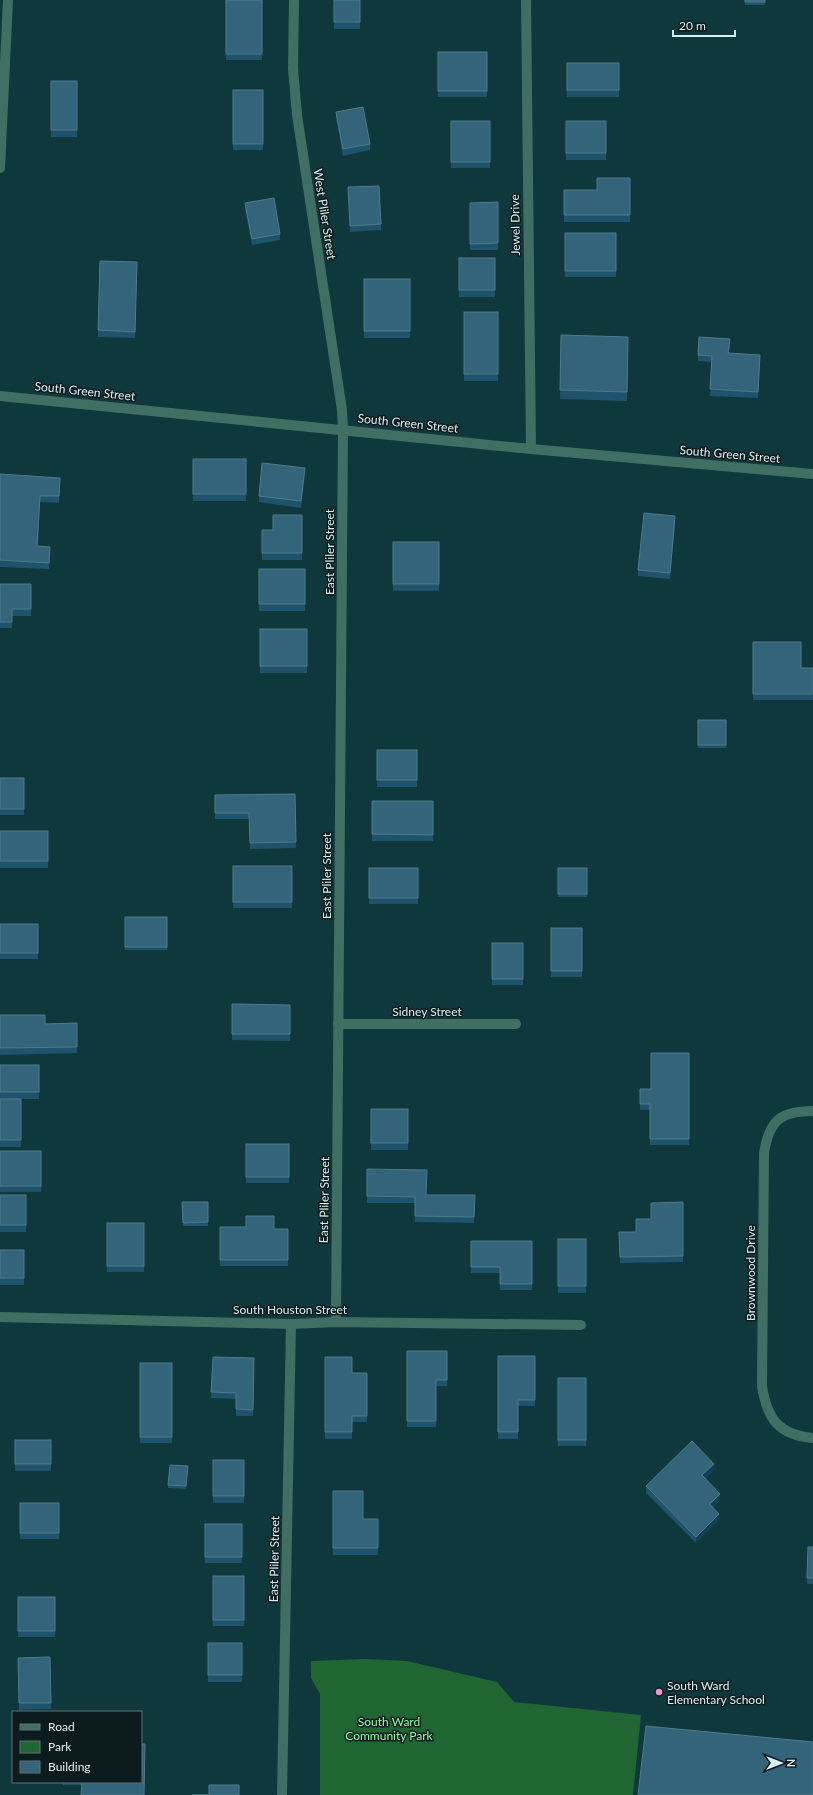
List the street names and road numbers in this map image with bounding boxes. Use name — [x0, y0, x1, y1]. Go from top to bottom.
street label: West Pliler Street — [310, 168, 340, 261]
street label: Jewel Drive — [507, 194, 523, 256]
street label: South Green Street — [34, 378, 137, 404]
street label: South Green Street — [357, 410, 460, 436]
street label: South Green Street — [679, 442, 782, 466]
street label: East Pliler Street — [322, 508, 337, 595]
street label: East Pliler Street — [319, 832, 334, 919]
street label: Sidney Street — [392, 1004, 462, 1019]
street label: East Pliler Street — [316, 1156, 332, 1243]
street label: Brownwood Drive — [743, 1225, 758, 1321]
street label: South Houston Street — [233, 1302, 348, 1317]
street label: East Pliler Street — [266, 1515, 282, 1602]

